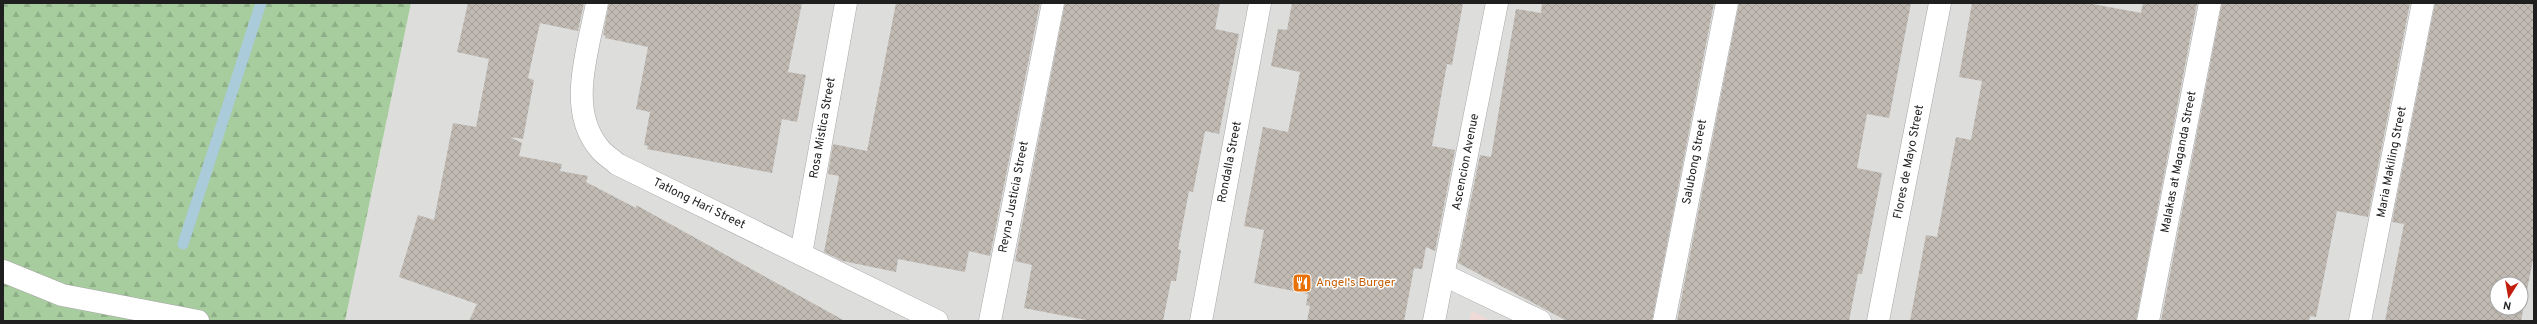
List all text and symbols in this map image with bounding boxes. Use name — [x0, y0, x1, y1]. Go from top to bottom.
street label: Rosa Mistica Street — [806, 76, 840, 180]
street label: Malakas at Maganda Street — [2157, 90, 2201, 234]
street label: Flores de Mayo Street — [1890, 103, 1928, 221]
street label: Maria Makiling Street — [2373, 105, 2411, 219]
street label: Ascencion Avenue — [1449, 112, 1483, 212]
street label: Salubong Street — [1679, 118, 1711, 206]
street label: Rondalla Street — [1214, 120, 1246, 204]
street label: Reyna Justicia Street — [995, 140, 1033, 254]
street label: Tatlong Hari Street — [650, 175, 748, 233]
restaurant icon: Angel's Burger — [1291, 272, 1313, 294]
place label: Angel's Burger — [1316, 275, 1396, 291]
north arrow — [2489, 276, 2529, 316]
text: N — [2502, 297, 2512, 312]

